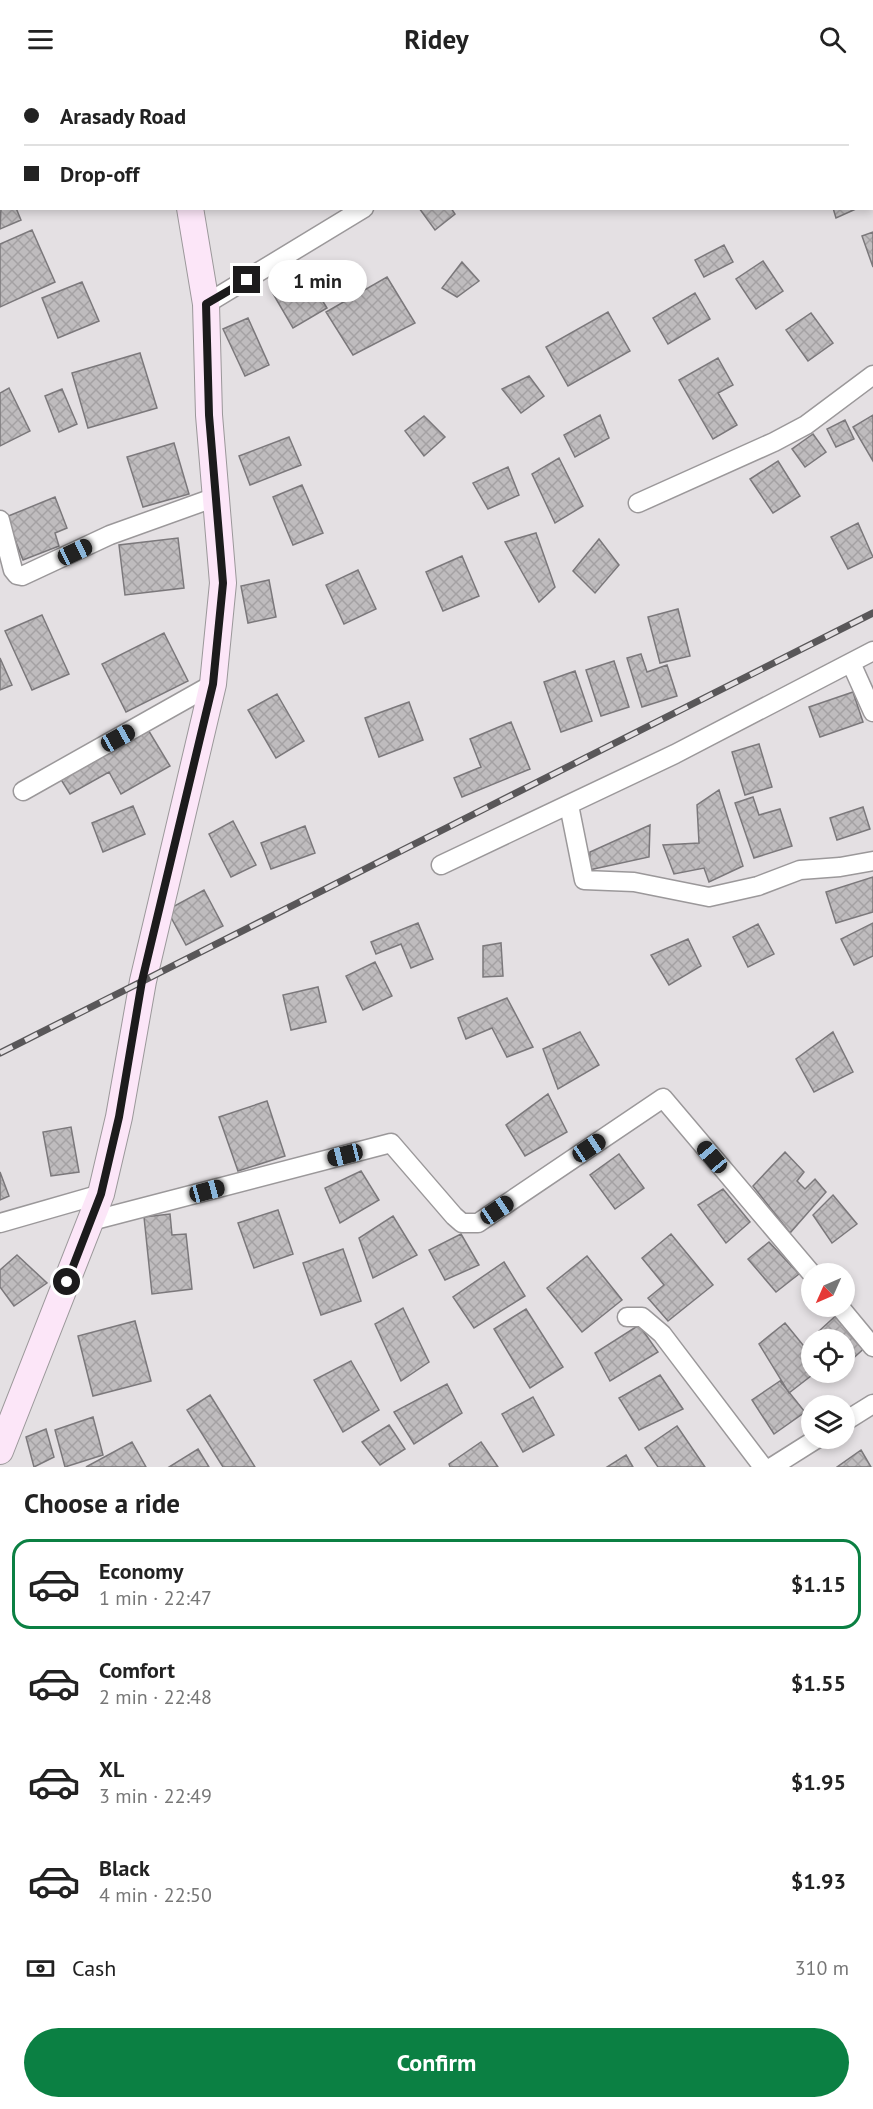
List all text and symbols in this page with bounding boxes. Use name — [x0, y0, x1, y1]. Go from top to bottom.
text: Ridey — [404, 22, 469, 56]
icon: menu — [24, 23, 57, 56]
icon: search — [816, 23, 849, 56]
text: Arasady Road — [60, 102, 186, 130]
text: Drop-off — [60, 160, 139, 188]
callout: 1 min — [268, 259, 367, 301]
route end — [233, 266, 260, 293]
text: 1 min — [293, 268, 342, 294]
car — [55, 536, 95, 568]
car — [98, 721, 138, 755]
car — [569, 1130, 609, 1166]
car — [694, 1137, 730, 1177]
car — [325, 1142, 365, 1168]
car — [187, 1178, 227, 1204]
car — [477, 1192, 517, 1228]
north arrow — [801, 1263, 855, 1317]
map controls — [801, 1263, 855, 1449]
route start — [53, 1268, 80, 1295]
button: locate — [801, 1329, 855, 1383]
button: layers — [801, 1395, 855, 1449]
text: Choose a ride — [24, 1486, 180, 1520]
icon: car — [27, 1557, 81, 1611]
text: Economy — [99, 1557, 183, 1585]
text: $1.15 — [791, 1570, 846, 1598]
text: 1 min · 22:47 — [99, 1585, 212, 1611]
icon: car — [27, 1656, 81, 1710]
text: Comfort — [99, 1656, 175, 1684]
text: $1.55 — [791, 1669, 846, 1697]
text: 2 min · 22:48 — [99, 1684, 212, 1710]
icon: car — [27, 1755, 81, 1809]
text: XL — [99, 1755, 124, 1783]
text: $1.95 — [791, 1768, 846, 1796]
text: 3 min · 22:49 — [99, 1783, 212, 1809]
icon: car — [27, 1854, 81, 1908]
text: Black — [99, 1854, 150, 1882]
text: $1.93 — [791, 1867, 846, 1895]
text: 4 min · 22:50 — [99, 1882, 212, 1908]
icon: cash — [24, 1952, 57, 1985]
text: Cash — [72, 1954, 116, 1982]
text: 310 m — [795, 1955, 849, 1981]
button: Confirm — [24, 2028, 849, 2097]

